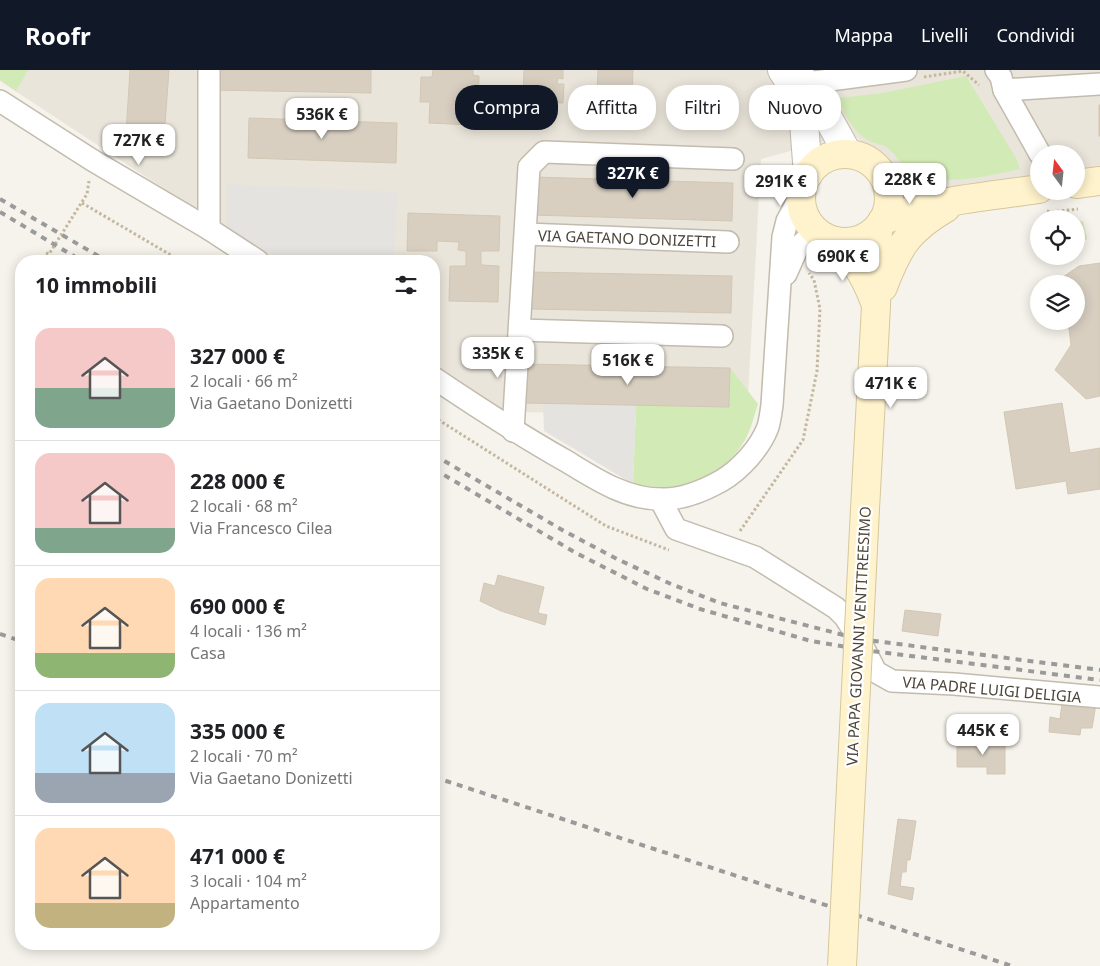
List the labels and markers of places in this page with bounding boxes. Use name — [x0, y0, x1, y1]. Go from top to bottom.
pin: 536K € — [281, 98, 363, 140]
pin: 727K € — [98, 124, 180, 166]
pin: 327K € — [592, 156, 674, 199]
pin: 228K € — [869, 162, 951, 205]
pin: 291K € — [740, 164, 822, 207]
pin: 690K € — [802, 240, 884, 282]
pin: 335K € — [457, 336, 539, 379]
pin: 516K € — [587, 344, 669, 386]
pin: 471K € — [850, 366, 932, 409]
pin: 445K € — [942, 714, 1024, 756]

